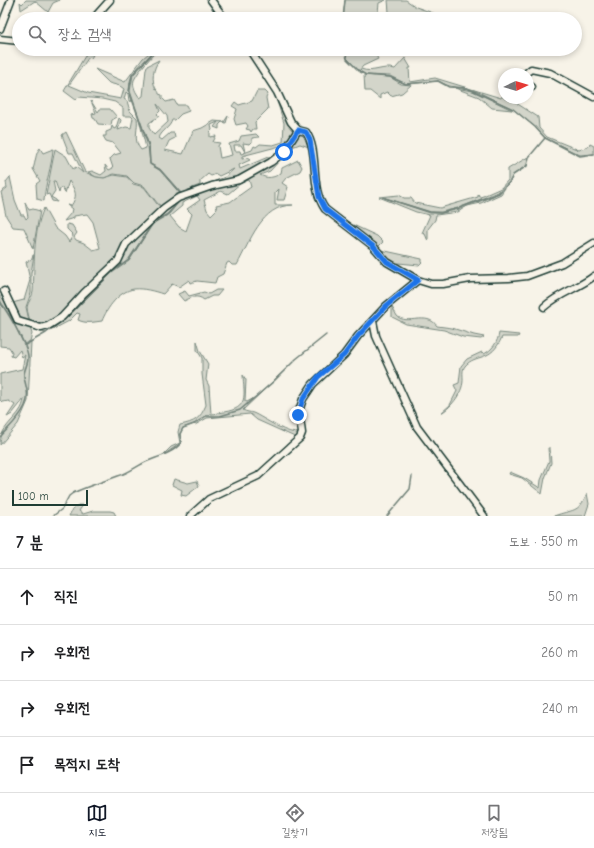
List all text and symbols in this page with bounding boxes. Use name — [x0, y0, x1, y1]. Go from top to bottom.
search box — [12, 12, 582, 56]
icon: search — [26, 23, 48, 45]
text: 장소 검색 — [58, 25, 111, 43]
north arrow — [498, 68, 534, 104]
route start — [275, 143, 293, 161]
route end — [289, 406, 307, 424]
scale bar — [12, 488, 88, 507]
text: 100 m — [18, 490, 49, 503]
text: 7 분 — [16, 533, 43, 552]
text: 도보 · 550 m — [509, 534, 578, 549]
icon: ahead — [16, 586, 38, 608]
text: 직진 — [54, 587, 78, 605]
text: 50 m — [548, 589, 578, 604]
icon: right — [16, 642, 38, 664]
text: 우회전 — [54, 643, 90, 661]
text: 260 m — [541, 645, 578, 660]
icon: right — [16, 698, 38, 720]
text: 우회전 — [54, 699, 90, 717]
text: 240 m — [542, 701, 578, 716]
icon: arrive — [16, 754, 38, 776]
text: 목적지 도착 — [54, 755, 120, 773]
tab: 지도 — [86, 802, 108, 840]
tab: 길찾기 — [281, 802, 308, 840]
tab: 저장됨 — [481, 802, 508, 840]

